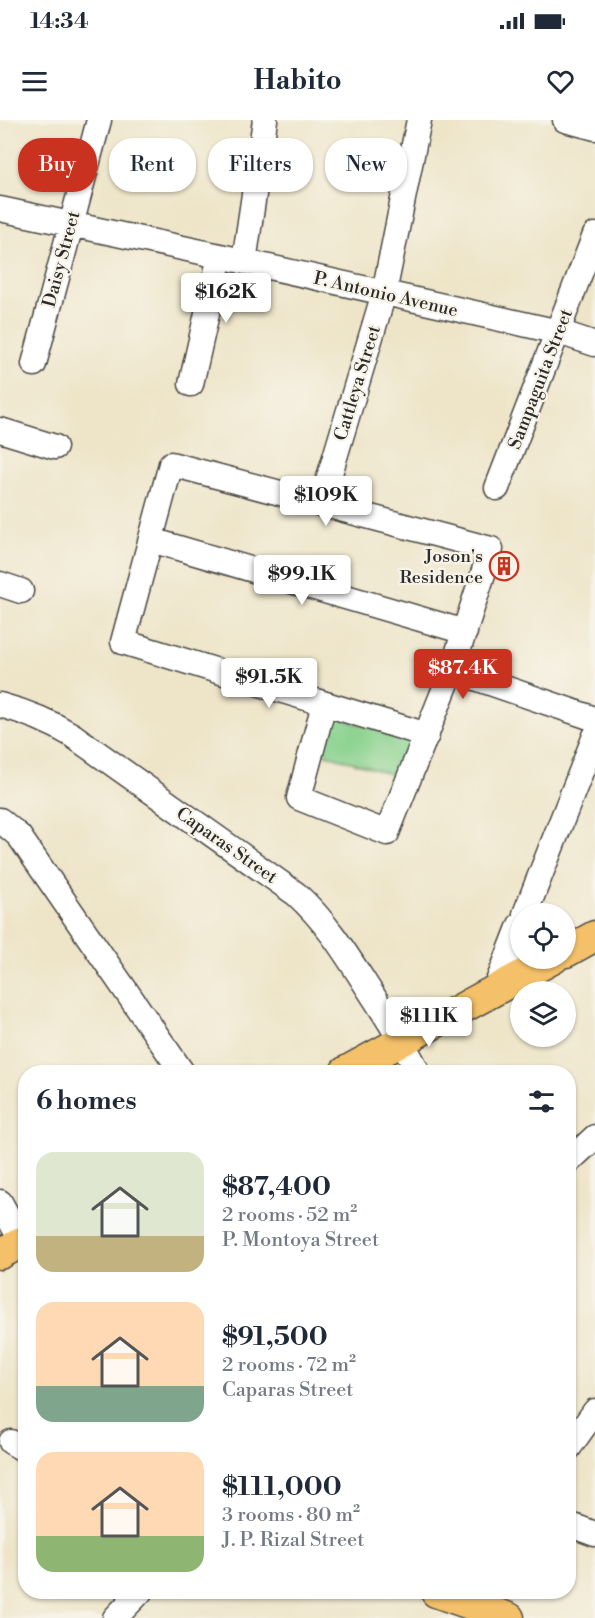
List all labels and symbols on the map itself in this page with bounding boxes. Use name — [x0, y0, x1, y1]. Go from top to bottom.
street label: Daisy Street — [38, 208, 86, 310]
street label: P. Antonio Avenue — [311, 267, 460, 322]
pin: $162K — [184, 273, 268, 324]
street label: Sampaguita Street — [503, 305, 578, 453]
street label: Cattleya Street — [329, 322, 386, 443]
pin: $109K — [284, 476, 368, 527]
place label: Joson's Residence — [400, 545, 483, 589]
building icon: Joson's Residence — [488, 550, 520, 582]
pin: $99.1K — [253, 555, 351, 606]
pin: $87.4K — [414, 649, 512, 700]
pin: $91.5K — [220, 658, 318, 709]
street label: Caparas Street — [172, 802, 282, 889]
pin: $111K — [387, 997, 471, 1048]

